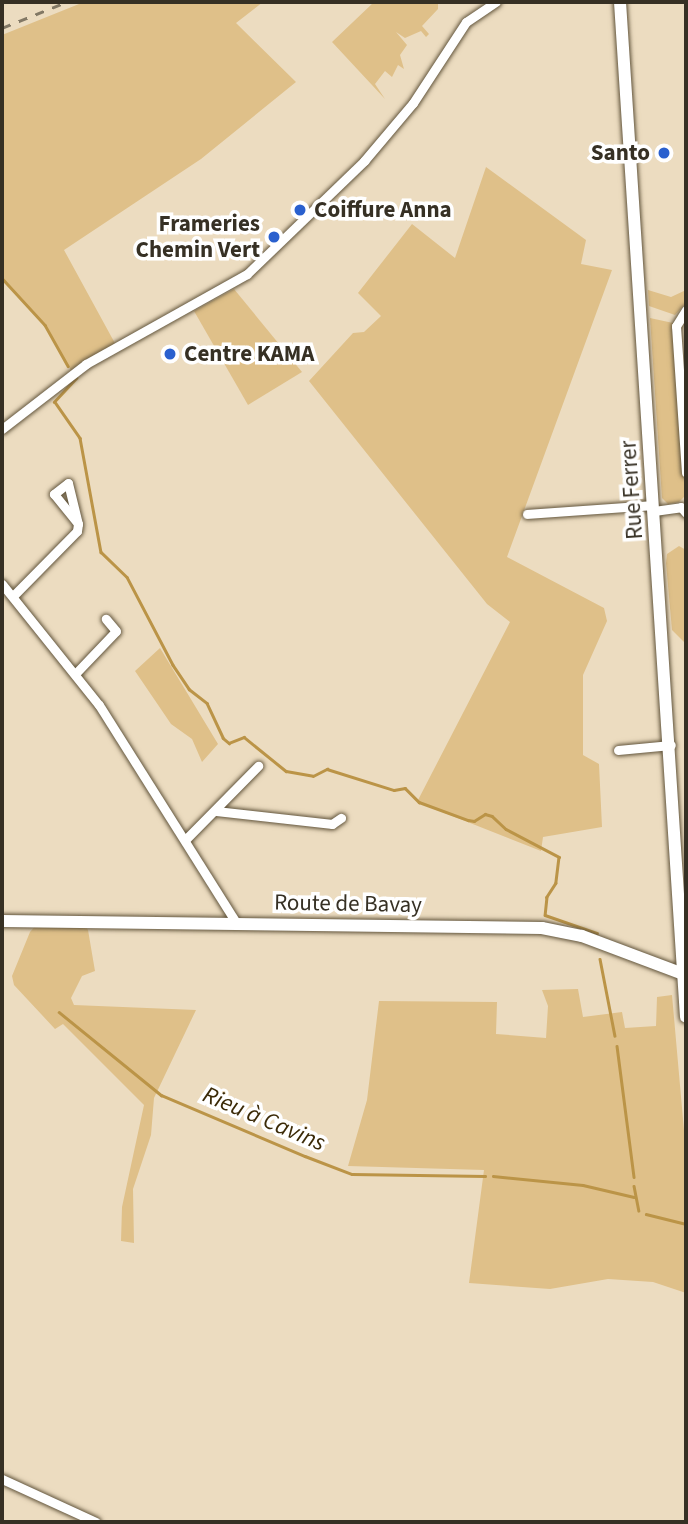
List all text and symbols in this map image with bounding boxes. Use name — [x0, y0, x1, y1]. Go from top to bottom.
place label: Santo — [591, 139, 650, 167]
marker: Santo — [656, 145, 672, 161]
place label: Coiffure Anna — [314, 196, 452, 224]
marker: Coiffure Anna — [292, 202, 308, 218]
place label: Frameries Chemin Vert — [136, 210, 260, 264]
marker: Frameries Chemin Vert — [266, 229, 282, 245]
place label: Centre KAMA — [184, 340, 314, 368]
marker: Centre KAMA — [162, 346, 178, 362]
street label: Rue Ferrer — [615, 440, 649, 540]
street label: Route de Bavay — [274, 889, 422, 919]
water label: Rieu à Cavins — [198, 1080, 330, 1158]

